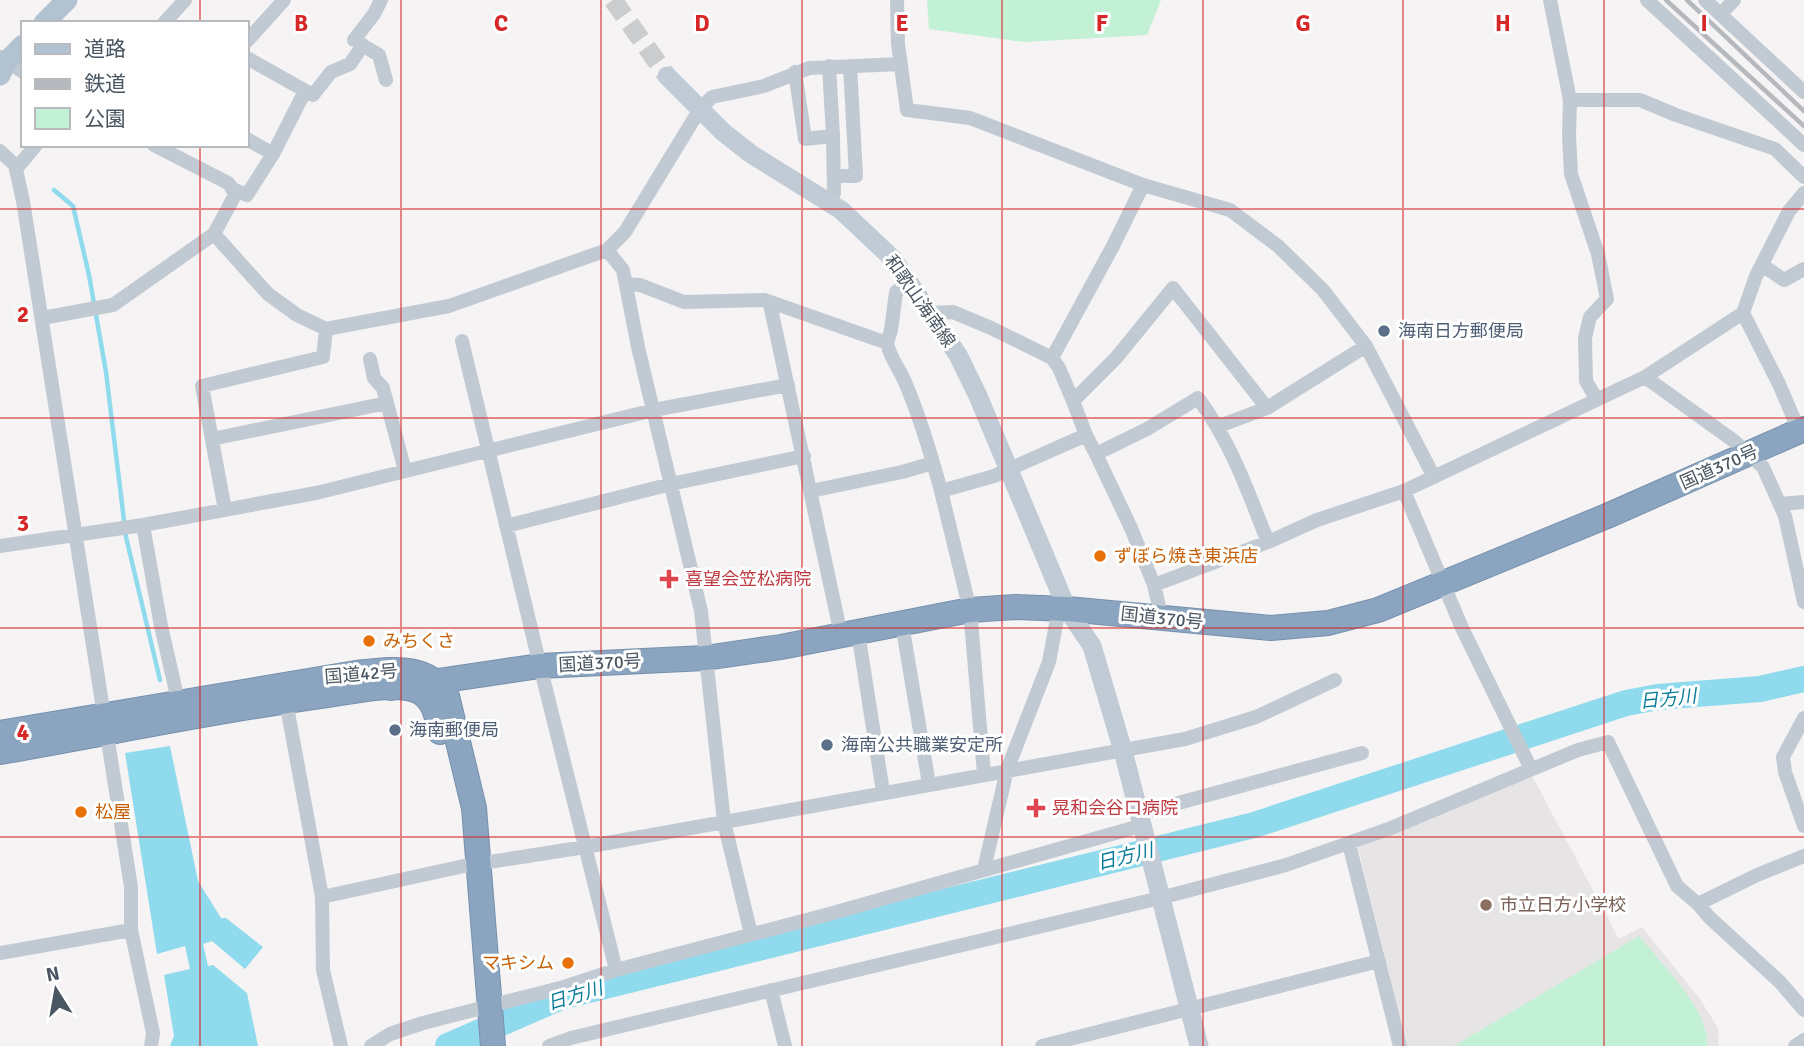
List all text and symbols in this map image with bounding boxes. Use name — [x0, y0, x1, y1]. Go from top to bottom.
text: B — [294, 9, 308, 38]
text: C — [494, 9, 508, 38]
text: D — [694, 9, 710, 38]
text: E — [895, 9, 909, 38]
text: F — [1096, 9, 1108, 38]
text: G — [1295, 9, 1311, 38]
text: H — [1495, 9, 1511, 38]
text: I — [1700, 9, 1708, 38]
legend — [21, 21, 248, 147]
text: 道路 — [84, 36, 126, 62]
text: 鉄道 — [84, 71, 126, 97]
text: 公園 — [84, 106, 126, 132]
street label: 和歌山海南線 — [880, 250, 960, 352]
text: 2 — [17, 300, 29, 329]
place label: 海南日方郵便局 — [1398, 320, 1524, 342]
marker: 海南日方郵便局 — [1376, 323, 1392, 339]
street label: 国道370号 — [1677, 440, 1761, 494]
text: 3 — [17, 509, 29, 538]
place label: ずぼら焼き東浜店 — [1114, 545, 1258, 567]
marker: ずぼら焼き東浜店 — [1092, 548, 1108, 564]
place label: 喜望会笠松病院 — [685, 568, 811, 590]
marker: 喜望会笠松病院 — [659, 569, 679, 589]
street label: 国道370号 — [1119, 603, 1205, 633]
place label: みちくさ — [383, 630, 455, 652]
marker: みちくさ — [361, 633, 377, 649]
street label: 国道370号 — [558, 650, 642, 676]
street label: 国道42号 — [323, 660, 399, 688]
water label: 日方川 — [1638, 684, 1700, 714]
text: 4 — [17, 718, 29, 747]
place label: 海南郵便局 — [409, 719, 499, 741]
marker: 海南郵便局 — [387, 722, 403, 738]
place label: 海南公共職業安定所 — [841, 734, 1003, 756]
marker: 海南公共職業安定所 — [819, 737, 835, 753]
place label: 晃和会谷口病院 — [1052, 797, 1178, 819]
marker: 晃和会谷口病院 — [1026, 798, 1046, 818]
place label: 松屋 — [95, 801, 131, 823]
marker: 松屋 — [73, 804, 89, 820]
water label: 日方川 — [1094, 838, 1157, 876]
place label: 市立日方小学校 — [1500, 894, 1626, 916]
marker: 市立日方小学校 — [1478, 897, 1494, 913]
place label: マキシム — [482, 952, 554, 974]
north arrow — [21, 955, 91, 1025]
marker: マキシム — [560, 955, 576, 971]
text: N — [44, 961, 62, 987]
water label: 日方川 — [544, 976, 608, 1016]

